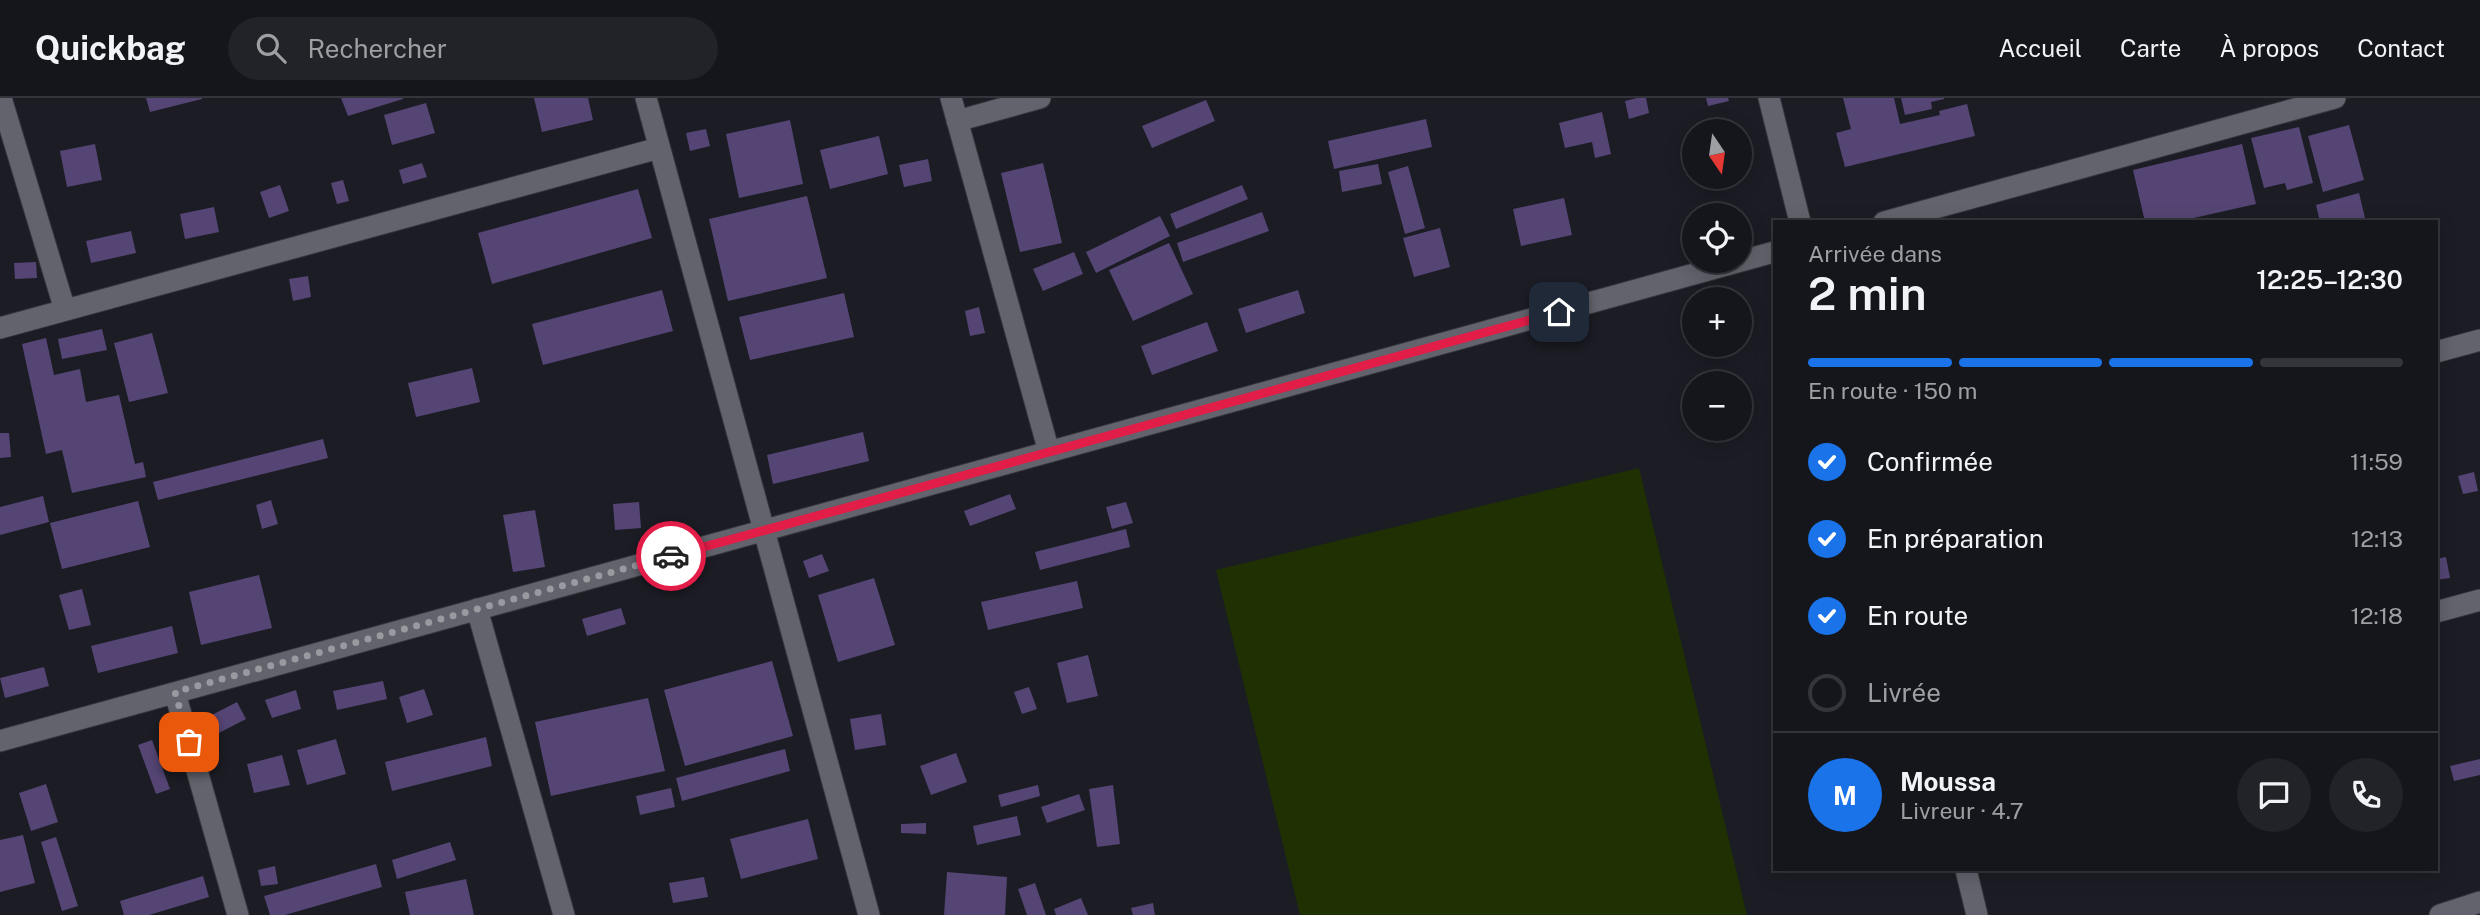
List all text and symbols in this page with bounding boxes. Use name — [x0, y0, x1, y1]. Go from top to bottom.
search box — [228, 17, 718, 80]
text: Quickbag — [35, 29, 186, 67]
icon: search — [252, 29, 290, 67]
text: Rechercher — [308, 33, 447, 64]
text: Accueil — [1999, 34, 2082, 62]
text: Carte — [2120, 34, 2181, 62]
text: À propos — [2219, 34, 2319, 62]
text: Contact — [2357, 34, 2445, 62]
north arrow — [1682, 119, 1752, 189]
map controls — [1682, 119, 1752, 441]
button: locate — [1682, 203, 1752, 273]
text: Arrivée dans — [1808, 240, 1942, 267]
text: 12:25–12:30 — [2256, 264, 2403, 295]
text: 2 min — [1808, 266, 1927, 320]
pin — [1529, 282, 1589, 342]
button: + — [1682, 287, 1752, 357]
icon: home — [1540, 293, 1578, 331]
button: − — [1682, 371, 1752, 441]
text: En route · 150 m — [1808, 377, 1977, 404]
icon: check — [1808, 443, 1846, 481]
text: Confirmée — [1867, 446, 1993, 477]
text: 11:59 — [2350, 448, 2403, 475]
icon: check — [1808, 520, 1846, 558]
courier — [636, 521, 706, 591]
text: En préparation — [1867, 523, 2044, 554]
text: 12:13 — [2351, 525, 2403, 552]
icon: car — [652, 537, 690, 575]
icon: check — [1808, 597, 1846, 635]
text: En route — [1867, 600, 1968, 631]
text: 12:18 — [2350, 602, 2403, 629]
text: Livrée — [1867, 677, 1941, 708]
pin — [159, 712, 219, 772]
icon: bag — [170, 723, 208, 761]
button: chat — [2237, 758, 2311, 832]
button: phone — [2329, 758, 2403, 832]
text: Moussa — [1900, 766, 1996, 797]
text: M — [1833, 780, 1857, 811]
text: Livreur · 4.7 — [1900, 797, 2023, 824]

